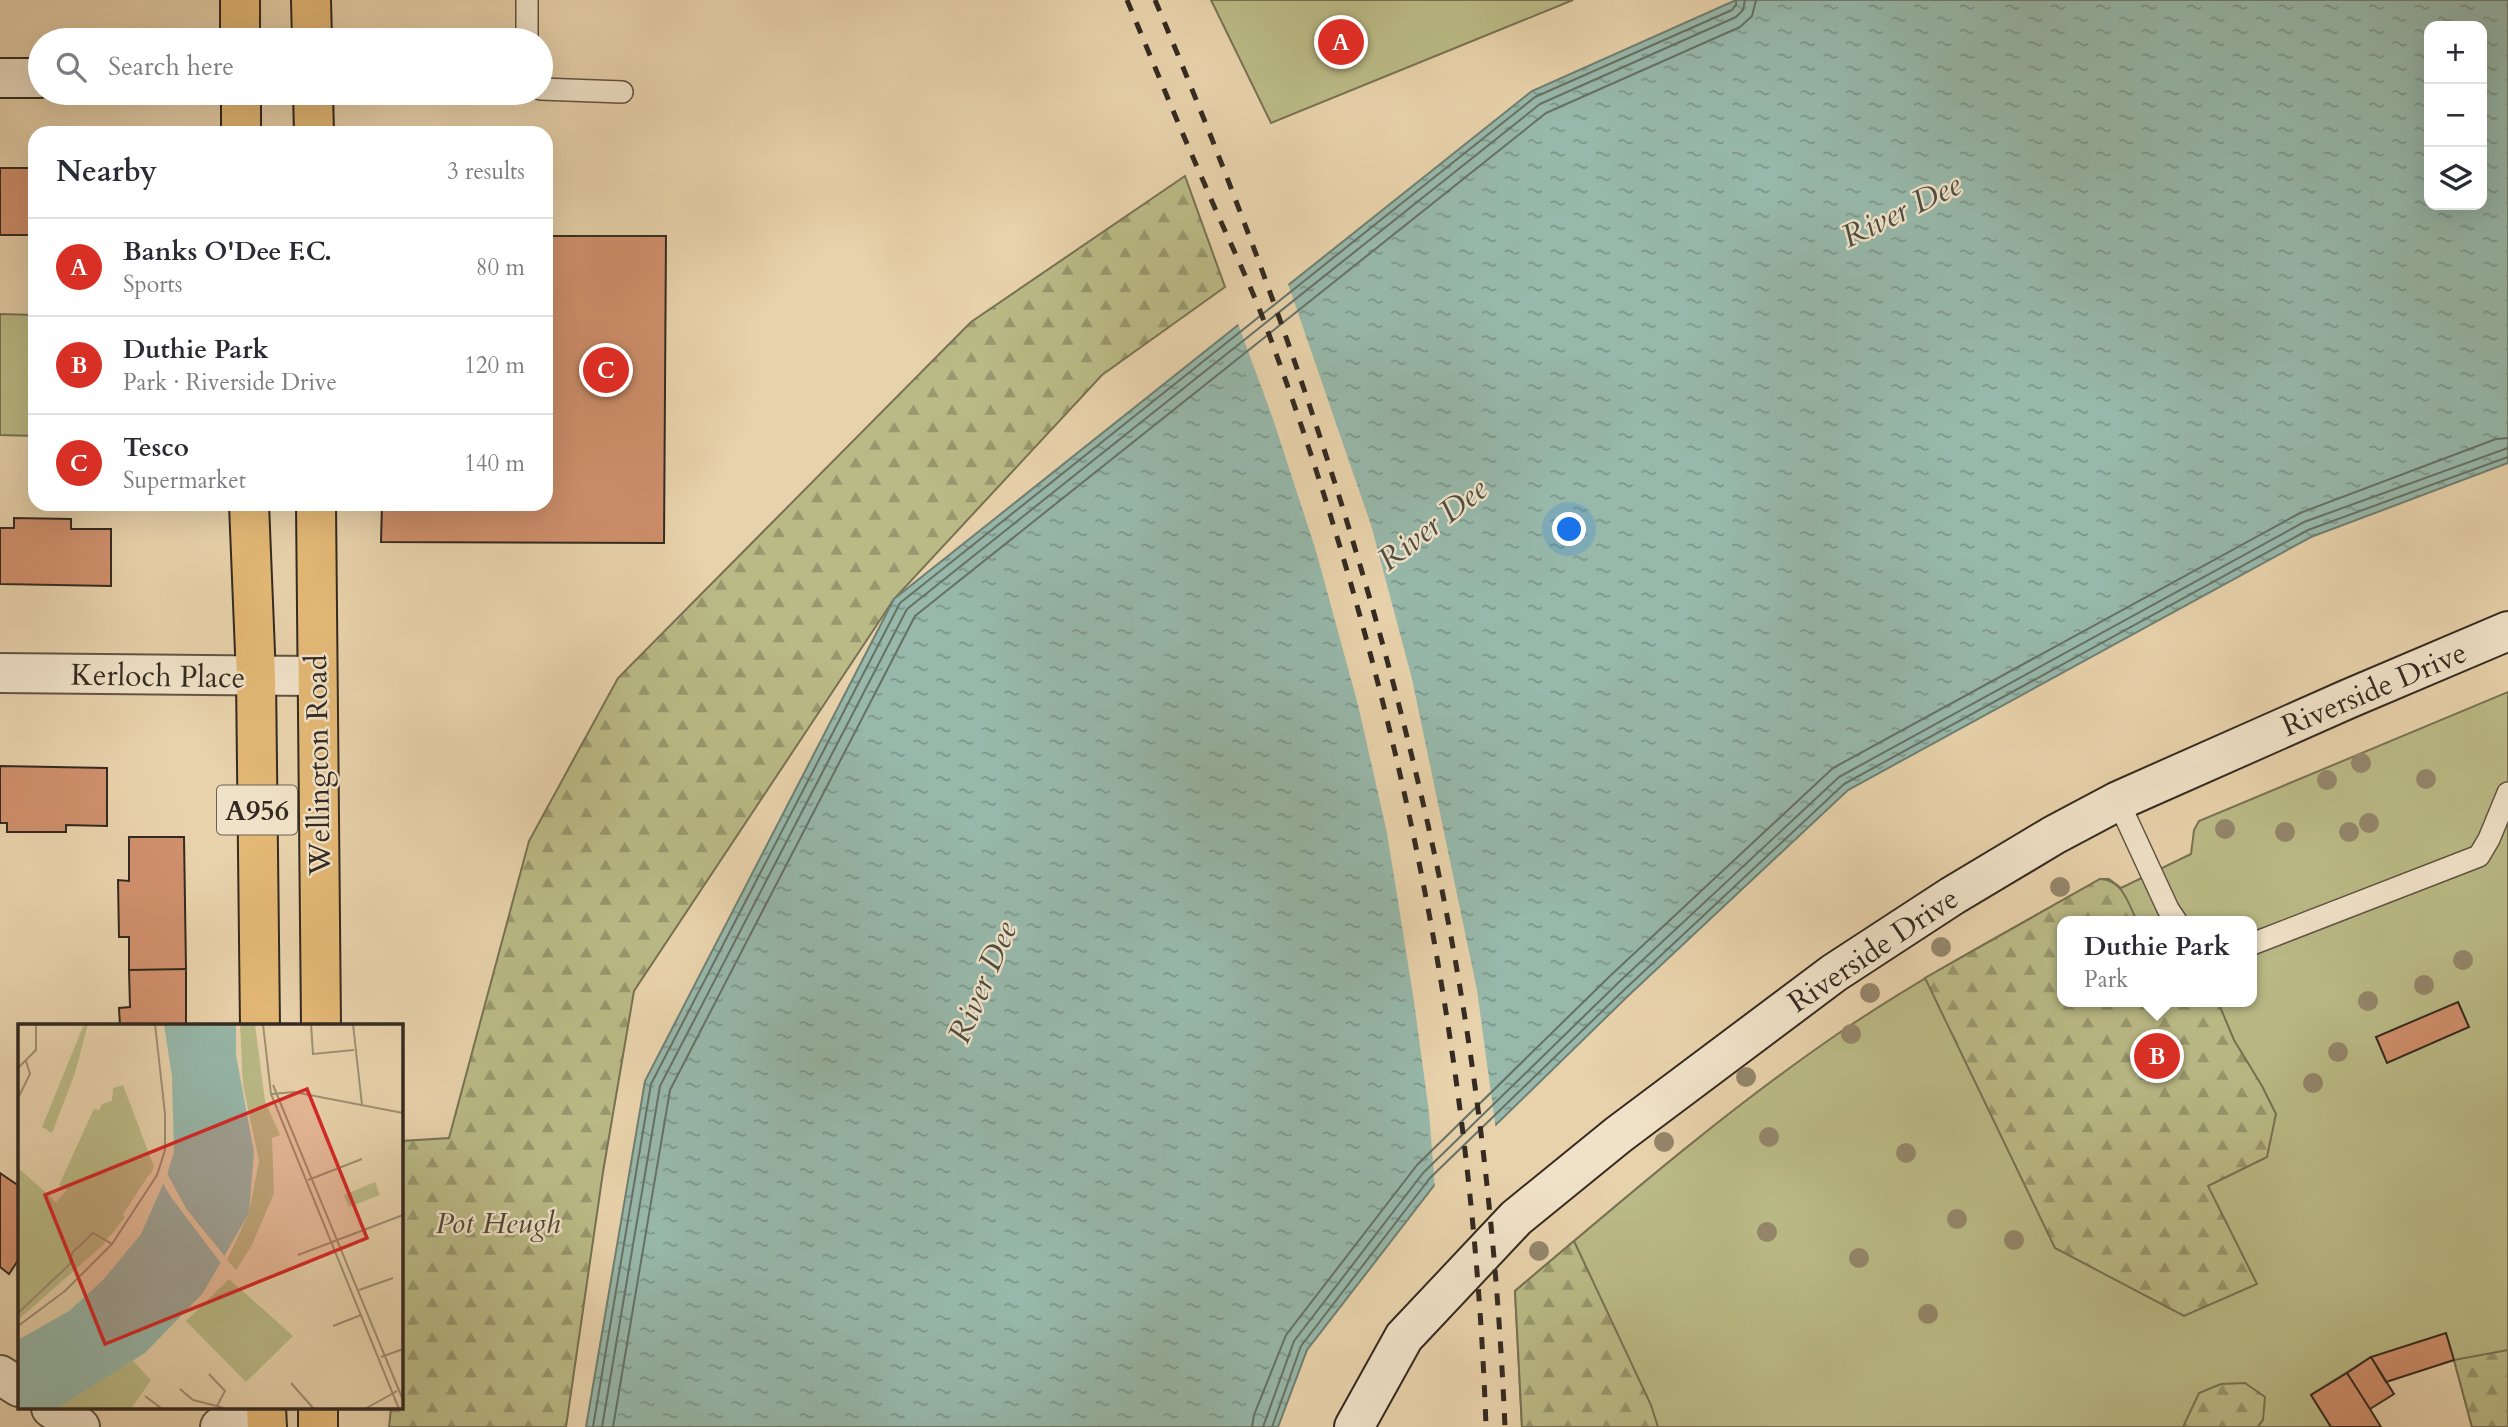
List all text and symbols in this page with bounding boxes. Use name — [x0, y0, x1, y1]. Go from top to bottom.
pin: A — [1318, 16, 1364, 68]
map controls — [2424, 21, 2487, 210]
button: + — [2424, 21, 2487, 84]
search box — [28, 28, 553, 105]
icon: search — [52, 48, 90, 86]
text: Search here — [108, 49, 234, 84]
button: − — [2424, 84, 2487, 147]
button: layers — [2424, 147, 2487, 210]
text: Nearby — [56, 151, 157, 192]
text: 3 results — [447, 156, 525, 187]
water label: River Dee — [1834, 163, 1969, 259]
text: Banks O'Dee F.C. — [123, 234, 332, 269]
text: A — [70, 252, 88, 283]
text: 80 m — [476, 252, 525, 283]
text: Sports — [123, 269, 183, 300]
text: Duthie Park — [123, 332, 269, 367]
pin: C — [583, 344, 629, 396]
text: B — [71, 350, 87, 381]
text: 120 m — [464, 350, 525, 381]
text: Park · Riverside Drive — [123, 367, 337, 398]
text: Tesco — [123, 430, 189, 465]
text: C — [70, 448, 88, 479]
text: 140 m — [464, 448, 525, 479]
text: Supermarket — [123, 465, 246, 496]
water label: River Dee — [1369, 468, 1497, 582]
your location — [1552, 512, 1586, 546]
street label: Riverside Drive — [2275, 632, 2473, 747]
street label: Kerloch Place — [70, 654, 246, 699]
street label: Wellington Road — [296, 654, 341, 877]
road number: A956 — [217, 786, 297, 834]
street label: Riverside Drive — [1780, 878, 1967, 1023]
water label: River Dee — [938, 914, 1028, 1050]
popup — [2057, 916, 2257, 1007]
text: Duthie Park — [2084, 929, 2230, 964]
text: Park — [2084, 964, 2128, 995]
inset map — [18, 1024, 402, 1410]
pin: B — [2134, 1030, 2180, 1082]
park label: Pot Heugh — [436, 1203, 561, 1244]

